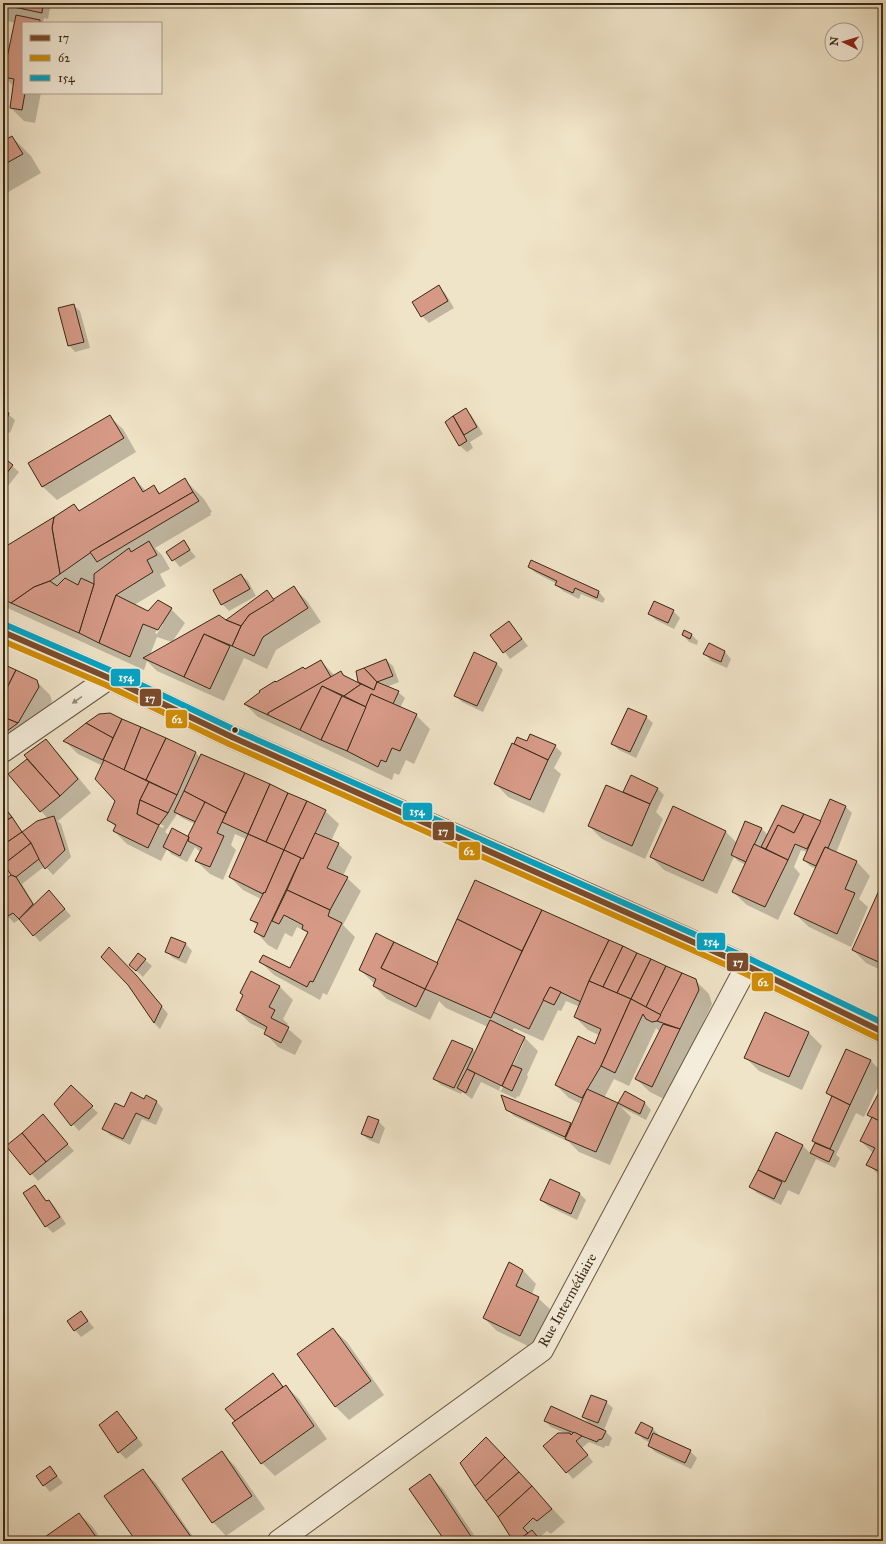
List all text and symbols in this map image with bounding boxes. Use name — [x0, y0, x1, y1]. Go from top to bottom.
legend — [22, 22, 162, 94]
north arrow — [824, 22, 864, 62]
text: 17 — [58, 31, 69, 45]
text: N — [828, 35, 841, 46]
text: 62 — [58, 51, 70, 65]
text: 154 — [58, 71, 75, 85]
line badge: 154 — [110, 668, 141, 687]
text: 154 — [118, 671, 134, 685]
line badge: 17 — [139, 688, 162, 707]
text: 17 — [145, 692, 155, 705]
one-way arrow — [72, 696, 82, 704]
line badge: 62 — [165, 709, 188, 729]
text: 62 — [171, 713, 183, 726]
unlabelled marker — [230, 725, 240, 735]
line badge: 154 — [402, 802, 433, 821]
text: 154 — [409, 805, 425, 819]
line badge: 17 — [432, 821, 455, 841]
text: 17 — [438, 825, 448, 838]
line badge: 62 — [458, 841, 481, 861]
text: 62 — [463, 845, 475, 858]
line badge: 154 — [696, 932, 726, 951]
text: 154 — [703, 935, 719, 949]
line badge: 17 — [726, 952, 749, 972]
text: 17 — [733, 956, 743, 969]
line badge: 62 — [751, 972, 774, 992]
text: 62 — [757, 976, 769, 989]
street label: Rue Intermédiaire — [535, 1250, 600, 1350]

